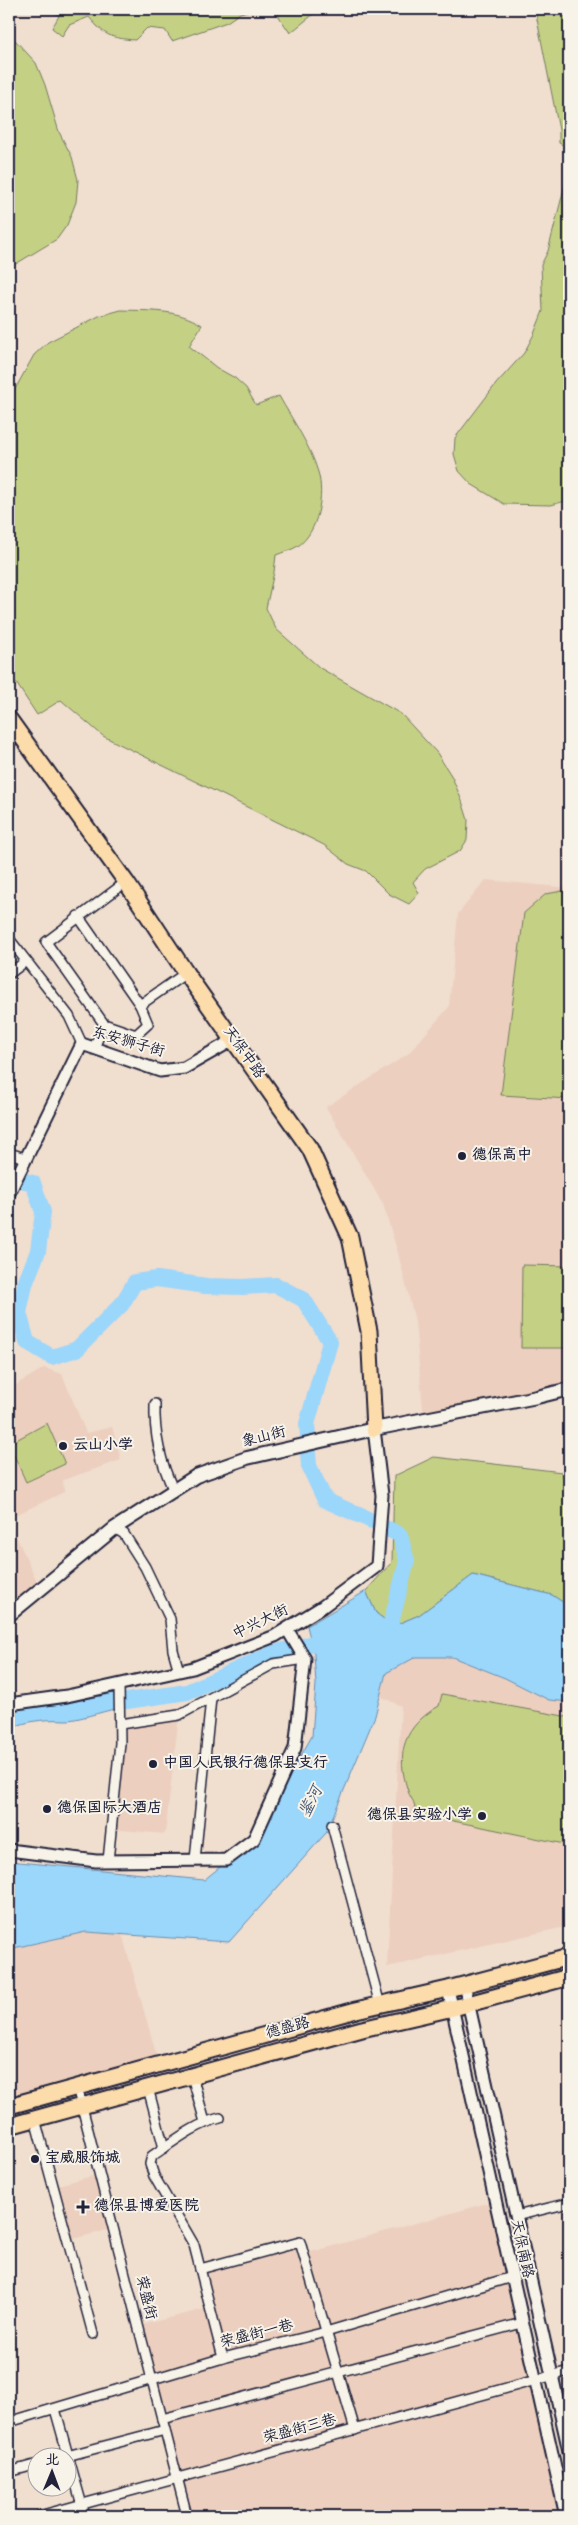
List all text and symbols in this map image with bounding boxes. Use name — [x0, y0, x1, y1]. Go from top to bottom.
street label: 东安狮子街 — [89, 1022, 167, 1064]
street label: 天保中路 — [217, 1022, 269, 1084]
place label: 德保高中 — [472, 1145, 532, 1167]
marker: 德保高中 — [456, 1150, 468, 1162]
street label: 象山街 — [239, 1422, 289, 1454]
place label: 云山小学 — [73, 1435, 133, 1457]
marker: 云山小学 — [57, 1440, 69, 1452]
street label: 中兴大街 — [229, 1600, 293, 1646]
place label: 中国人民银行德保县支行 — [163, 1753, 328, 1775]
marker: 中国人民银行德保县支行 — [147, 1758, 159, 1770]
water label: 鉴河 — [294, 1780, 331, 1821]
place label: 德保国际大酒店 — [57, 1798, 162, 1820]
marker: 德保国际大酒店 — [41, 1803, 53, 1815]
place label: 德保县实验小学 — [367, 1805, 472, 1827]
marker: 德保县实验小学 — [476, 1810, 488, 1822]
street label: 德盛路 — [263, 2013, 313, 2045]
place label: 宝威服饰城 — [45, 2148, 120, 2170]
marker: 宝威服饰城 — [29, 2153, 41, 2165]
place label: 德保县博爱医院 — [94, 2196, 199, 2218]
marker: 德保县博爱医院 — [76, 2200, 90, 2214]
street label: 天保南路 — [504, 2217, 538, 2281]
street label: 荣盛街 — [129, 2273, 161, 2323]
street label: 荣盛街一巷 — [218, 2315, 296, 2355]
street label: 荣盛街三巷 — [261, 2410, 339, 2450]
north arrow — [28, 2448, 78, 2498]
text: 北 — [45, 2451, 59, 2471]

